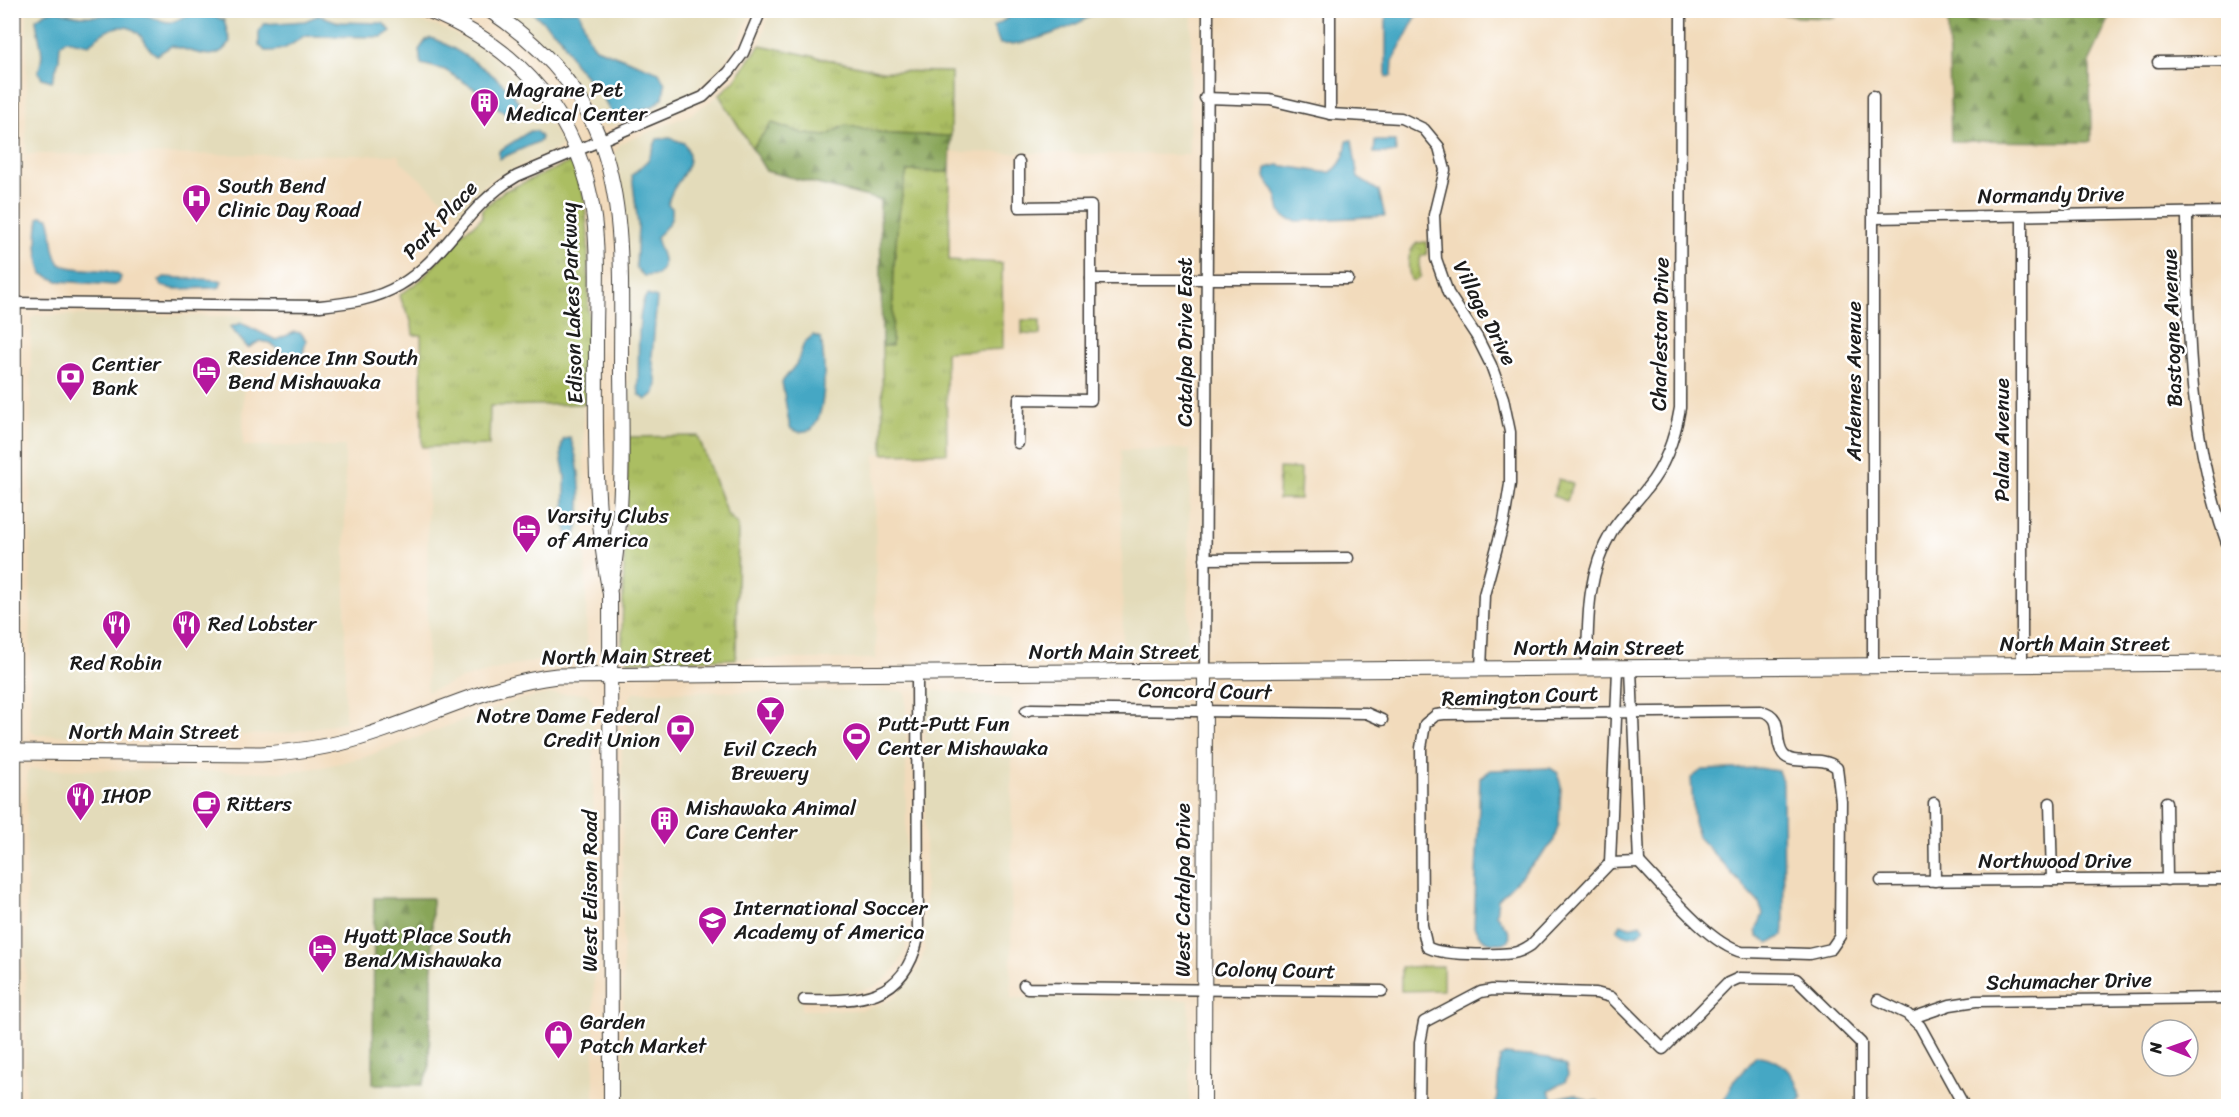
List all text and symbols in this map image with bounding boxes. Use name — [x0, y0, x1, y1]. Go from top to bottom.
place label: Magrane Pet Medical Center — [506, 71, 648, 133]
building icon: Magrane Pet Medical Center — [469, 86, 501, 128]
place label: South Bend Clinic Day Road — [218, 167, 362, 229]
street label: Park Place — [393, 171, 487, 269]
street label: Normandy Drive — [1977, 175, 2125, 215]
hospital icon: South Bend Clinic Day Road — [181, 182, 213, 224]
street label: Edison Lakes Parkway — [549, 201, 595, 404]
street label: Bastogne Avenue — [2150, 248, 2194, 408]
street label: Village Drive — [1442, 253, 1528, 373]
street label: Catalpa Drive East — [1166, 257, 1204, 427]
street label: Charleston Drive — [1640, 257, 1680, 411]
street label: Ardennes Avenue — [1835, 301, 1873, 462]
place label: Residence Inn South Bend Mishawaka — [228, 339, 418, 401]
place label: Centier Bank — [92, 345, 162, 407]
hotel icon: Residence Inn South Bend Mishawaka — [191, 354, 223, 396]
bank icon: Centier Bank — [55, 360, 87, 402]
street label: Palau Avenue — [1983, 378, 2021, 502]
place label: Varsity Clubs of America — [547, 497, 669, 559]
hotel icon: Varsity Clubs of America — [510, 512, 542, 554]
place label: Red Lobster — [208, 605, 318, 643]
restaurant icon: Red Robin — [100, 608, 132, 650]
restaurant icon: Red Lobster — [171, 608, 203, 650]
street label: North Main Street — [2000, 625, 2170, 663]
street label: North Main Street — [1514, 629, 1684, 667]
street label: North Main Street — [1029, 633, 1199, 671]
street label: North Main Street — [542, 636, 712, 676]
place label: Red Robin — [70, 644, 162, 682]
street label: Concord Court — [1138, 671, 1273, 711]
street label: Remington Court — [1441, 674, 1599, 718]
bar icon: Evil Czech Brewery — [754, 694, 786, 736]
place label: Notre Dame Federal Credit Union — [477, 697, 661, 759]
place label: Putt-Putt Fun Center Mishawaka — [878, 705, 1049, 767]
bank icon: Notre Dame Federal Credit Union — [665, 712, 697, 754]
street label: North Main Street — [69, 713, 239, 751]
sports icon: Putt-Putt Fun Center Mishawaka — [841, 720, 873, 762]
place label: Evil Czech Brewery — [723, 730, 817, 792]
place label: IHOP — [101, 777, 152, 815]
restaurant icon: IHOP — [65, 780, 97, 822]
place label: Ritters — [227, 785, 292, 823]
cafe icon: Ritters — [190, 788, 222, 830]
place label: Mishawaka Animal Care Center — [686, 789, 857, 851]
street label: West Catalpa Drive — [1164, 803, 1202, 977]
building icon: Mishawaka Animal Care Center — [649, 804, 681, 846]
street label: West Edison Road — [571, 808, 609, 972]
street label: Northwood Drive — [1978, 842, 2132, 880]
place label: International Soccer Academy of America — [733, 889, 928, 951]
school or university icon: International Soccer Academy of America — [697, 904, 729, 946]
place label: Hyatt Place South Bend/Mishawaka — [344, 917, 511, 979]
hotel icon: Hyatt Place South Bend/Mishawaka — [307, 932, 339, 974]
street label: Colony Court — [1214, 950, 1336, 990]
street label: Schumacher Drive — [1986, 961, 2152, 1001]
place label: Garden Patch Market — [580, 1003, 708, 1065]
shop icon: Garden Patch Market — [543, 1018, 575, 1060]
north arrow — [2140, 1018, 2200, 1078]
text: N — [2141, 1041, 2170, 1055]

